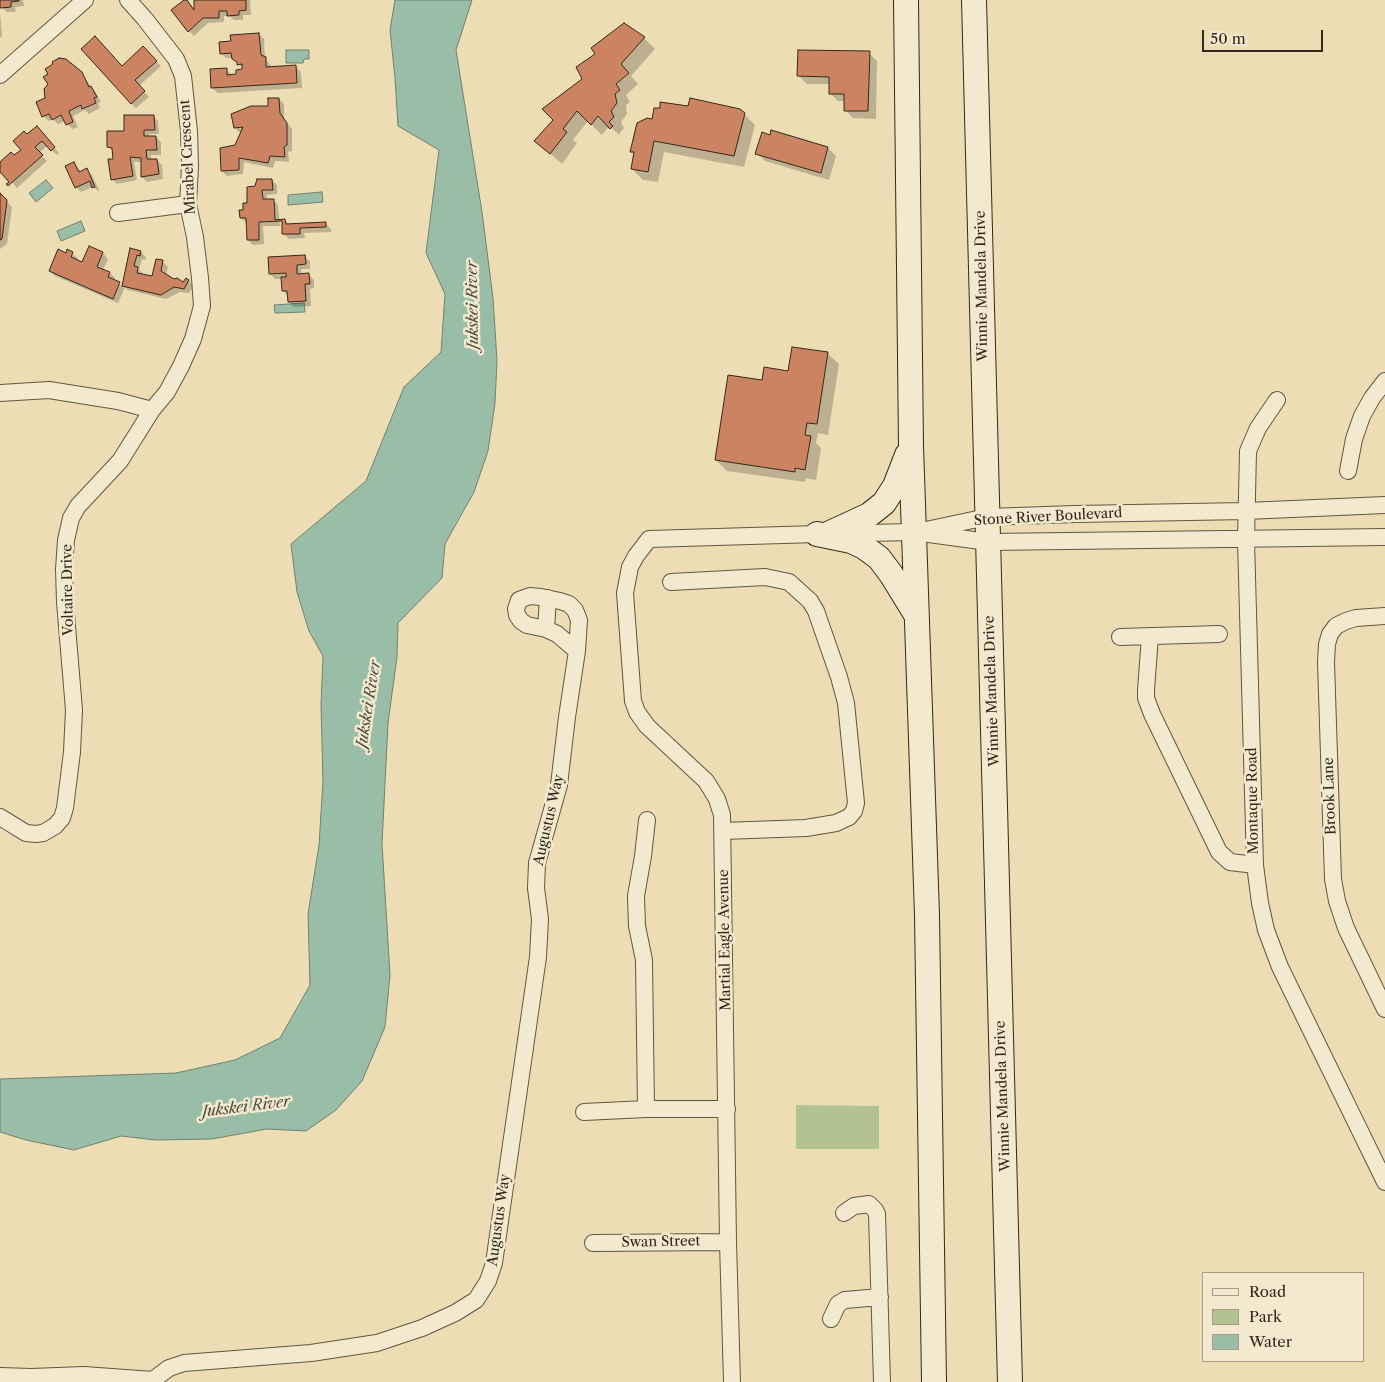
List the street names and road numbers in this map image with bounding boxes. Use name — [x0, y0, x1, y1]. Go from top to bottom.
street label: Mirabel Crescent — [177, 99, 199, 215]
street label: Winnie Mandela Drive — [972, 210, 992, 362]
street label: Stone River Boulevard — [973, 505, 1123, 529]
street label: Voltaire Drive — [59, 544, 77, 636]
street label: Winnie Mandela Drive — [981, 615, 1003, 767]
street label: Montaque Road — [1244, 747, 1262, 855]
street label: Brook Lane — [1320, 757, 1340, 835]
street label: Augustus Way — [530, 773, 568, 867]
street label: Martial Eagle Avenue — [715, 869, 735, 1011]
street label: Winnie Mandela Drive — [992, 1020, 1014, 1172]
street label: Augustus Way — [484, 1173, 514, 1267]
street label: Swan Street — [621, 1233, 701, 1251]

